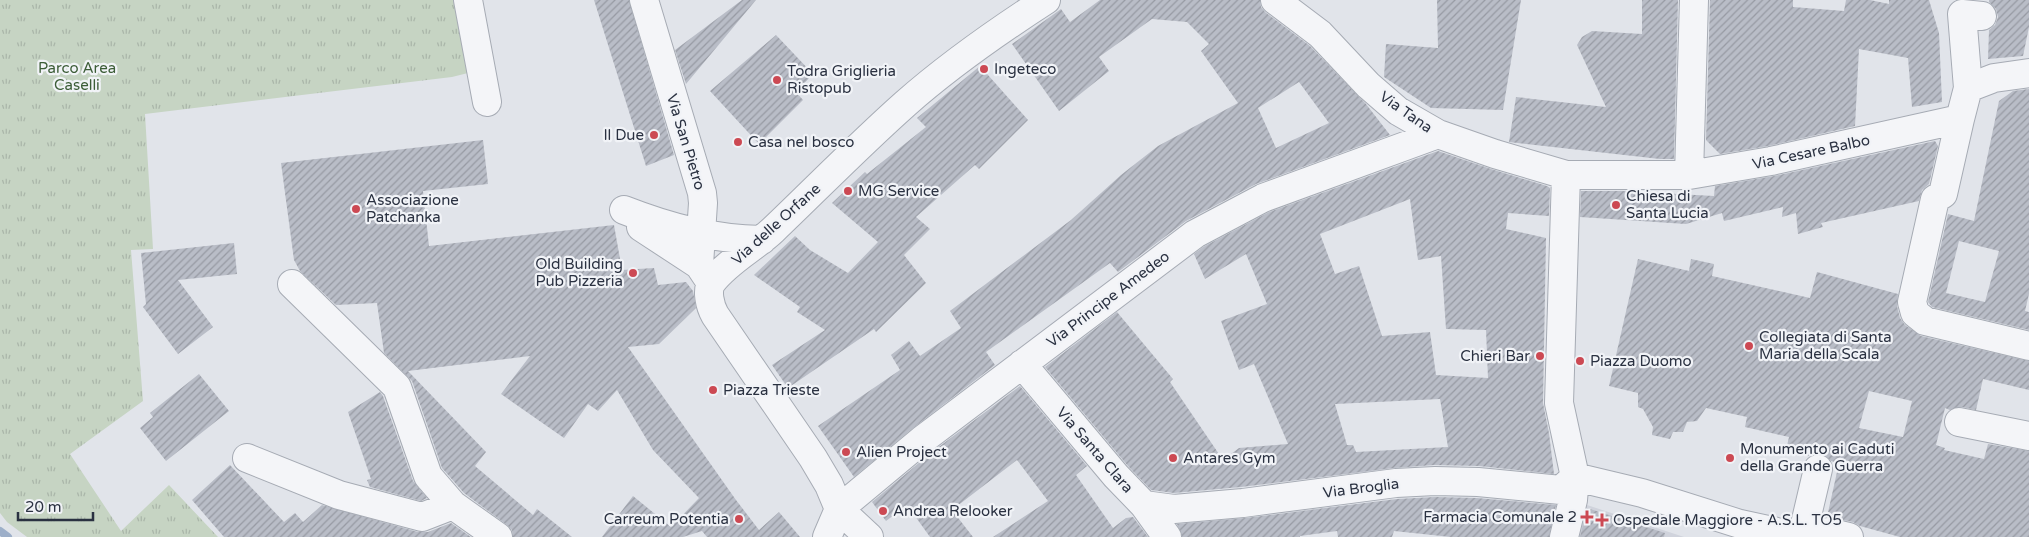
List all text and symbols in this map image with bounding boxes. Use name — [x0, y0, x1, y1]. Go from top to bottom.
park label: Parco Area Caselli — [38, 59, 116, 94]
place label: Ingeteco — [994, 60, 1056, 78]
place label: Todra Griglieria Ristopub — [787, 62, 896, 97]
marker: Ingeteco — [978, 63, 990, 75]
marker: Todra Griglieria Ristopub — [771, 74, 783, 86]
street label: Via Tana — [1376, 87, 1436, 137]
street label: Via San Pietro — [663, 92, 709, 192]
place label: Il Due — [603, 126, 644, 144]
marker: Il Due — [648, 129, 660, 141]
street label: Via Cesare Balbo — [1751, 131, 1871, 173]
place label: Casa nel bosco — [748, 133, 855, 151]
marker: Casa nel bosco — [732, 136, 744, 148]
street label: Via delle Orfane — [728, 179, 824, 269]
place label: MG Service — [858, 182, 939, 200]
marker: MG Service — [842, 185, 854, 197]
place label: Chiesa di Santa Lucia — [1626, 187, 1709, 222]
place label: Associazione Patchanka — [366, 191, 459, 226]
marker: Chiesa di Santa Lucia — [1610, 199, 1622, 211]
marker: Associazione Patchanka — [350, 203, 362, 215]
street label: Via Principe Amedeo — [1043, 247, 1173, 351]
place label: Old Building Pub Pizzeria — [535, 255, 623, 290]
marker: Old Building Pub Pizzeria — [627, 267, 639, 279]
place label: Collegiata di Santa Maria della Scala — [1759, 328, 1892, 363]
marker: Collegiata di Santa Maria della Scala — [1743, 340, 1755, 352]
place label: Chieri Bar — [1460, 347, 1530, 365]
marker: Chieri Bar — [1534, 350, 1546, 362]
place label: Piazza Duomo — [1590, 352, 1692, 370]
marker: Piazza Duomo — [1574, 355, 1586, 367]
place label: Piazza Trieste — [723, 381, 820, 399]
marker: Piazza Trieste — [707, 384, 719, 396]
street label: Via Santa Clara — [1053, 403, 1137, 497]
place label: Monumento ai Caduti della Grande Guerra — [1740, 440, 1894, 475]
place label: Alien Project — [856, 443, 947, 461]
marker: Alien Project — [840, 446, 852, 458]
place label: Antares Gym — [1183, 449, 1276, 467]
marker: Antares Gym — [1167, 452, 1179, 464]
marker: Monumento ai Caduti della Grande Guerra — [1724, 452, 1736, 464]
street label: Via Broglia — [1322, 474, 1400, 502]
scale bar — [18, 490, 92, 522]
text: 20 m — [25, 498, 62, 516]
place label: Andrea Relooker — [893, 502, 1013, 520]
marker: Andrea Relooker — [877, 505, 889, 517]
place label: Farmacia Comunale 2 — [1423, 508, 1577, 526]
place label: Carreum Potentia — [604, 510, 729, 528]
marker: Farmacia Comunale 2 — [1581, 511, 1593, 523]
place label: Ospedale Maggiore - A.S.L. TO5 — [1613, 511, 1842, 529]
marker: Carreum Potentia — [733, 513, 745, 525]
marker: Ospedale Maggiore - A.S.L. TO5 — [1595, 513, 1609, 527]

